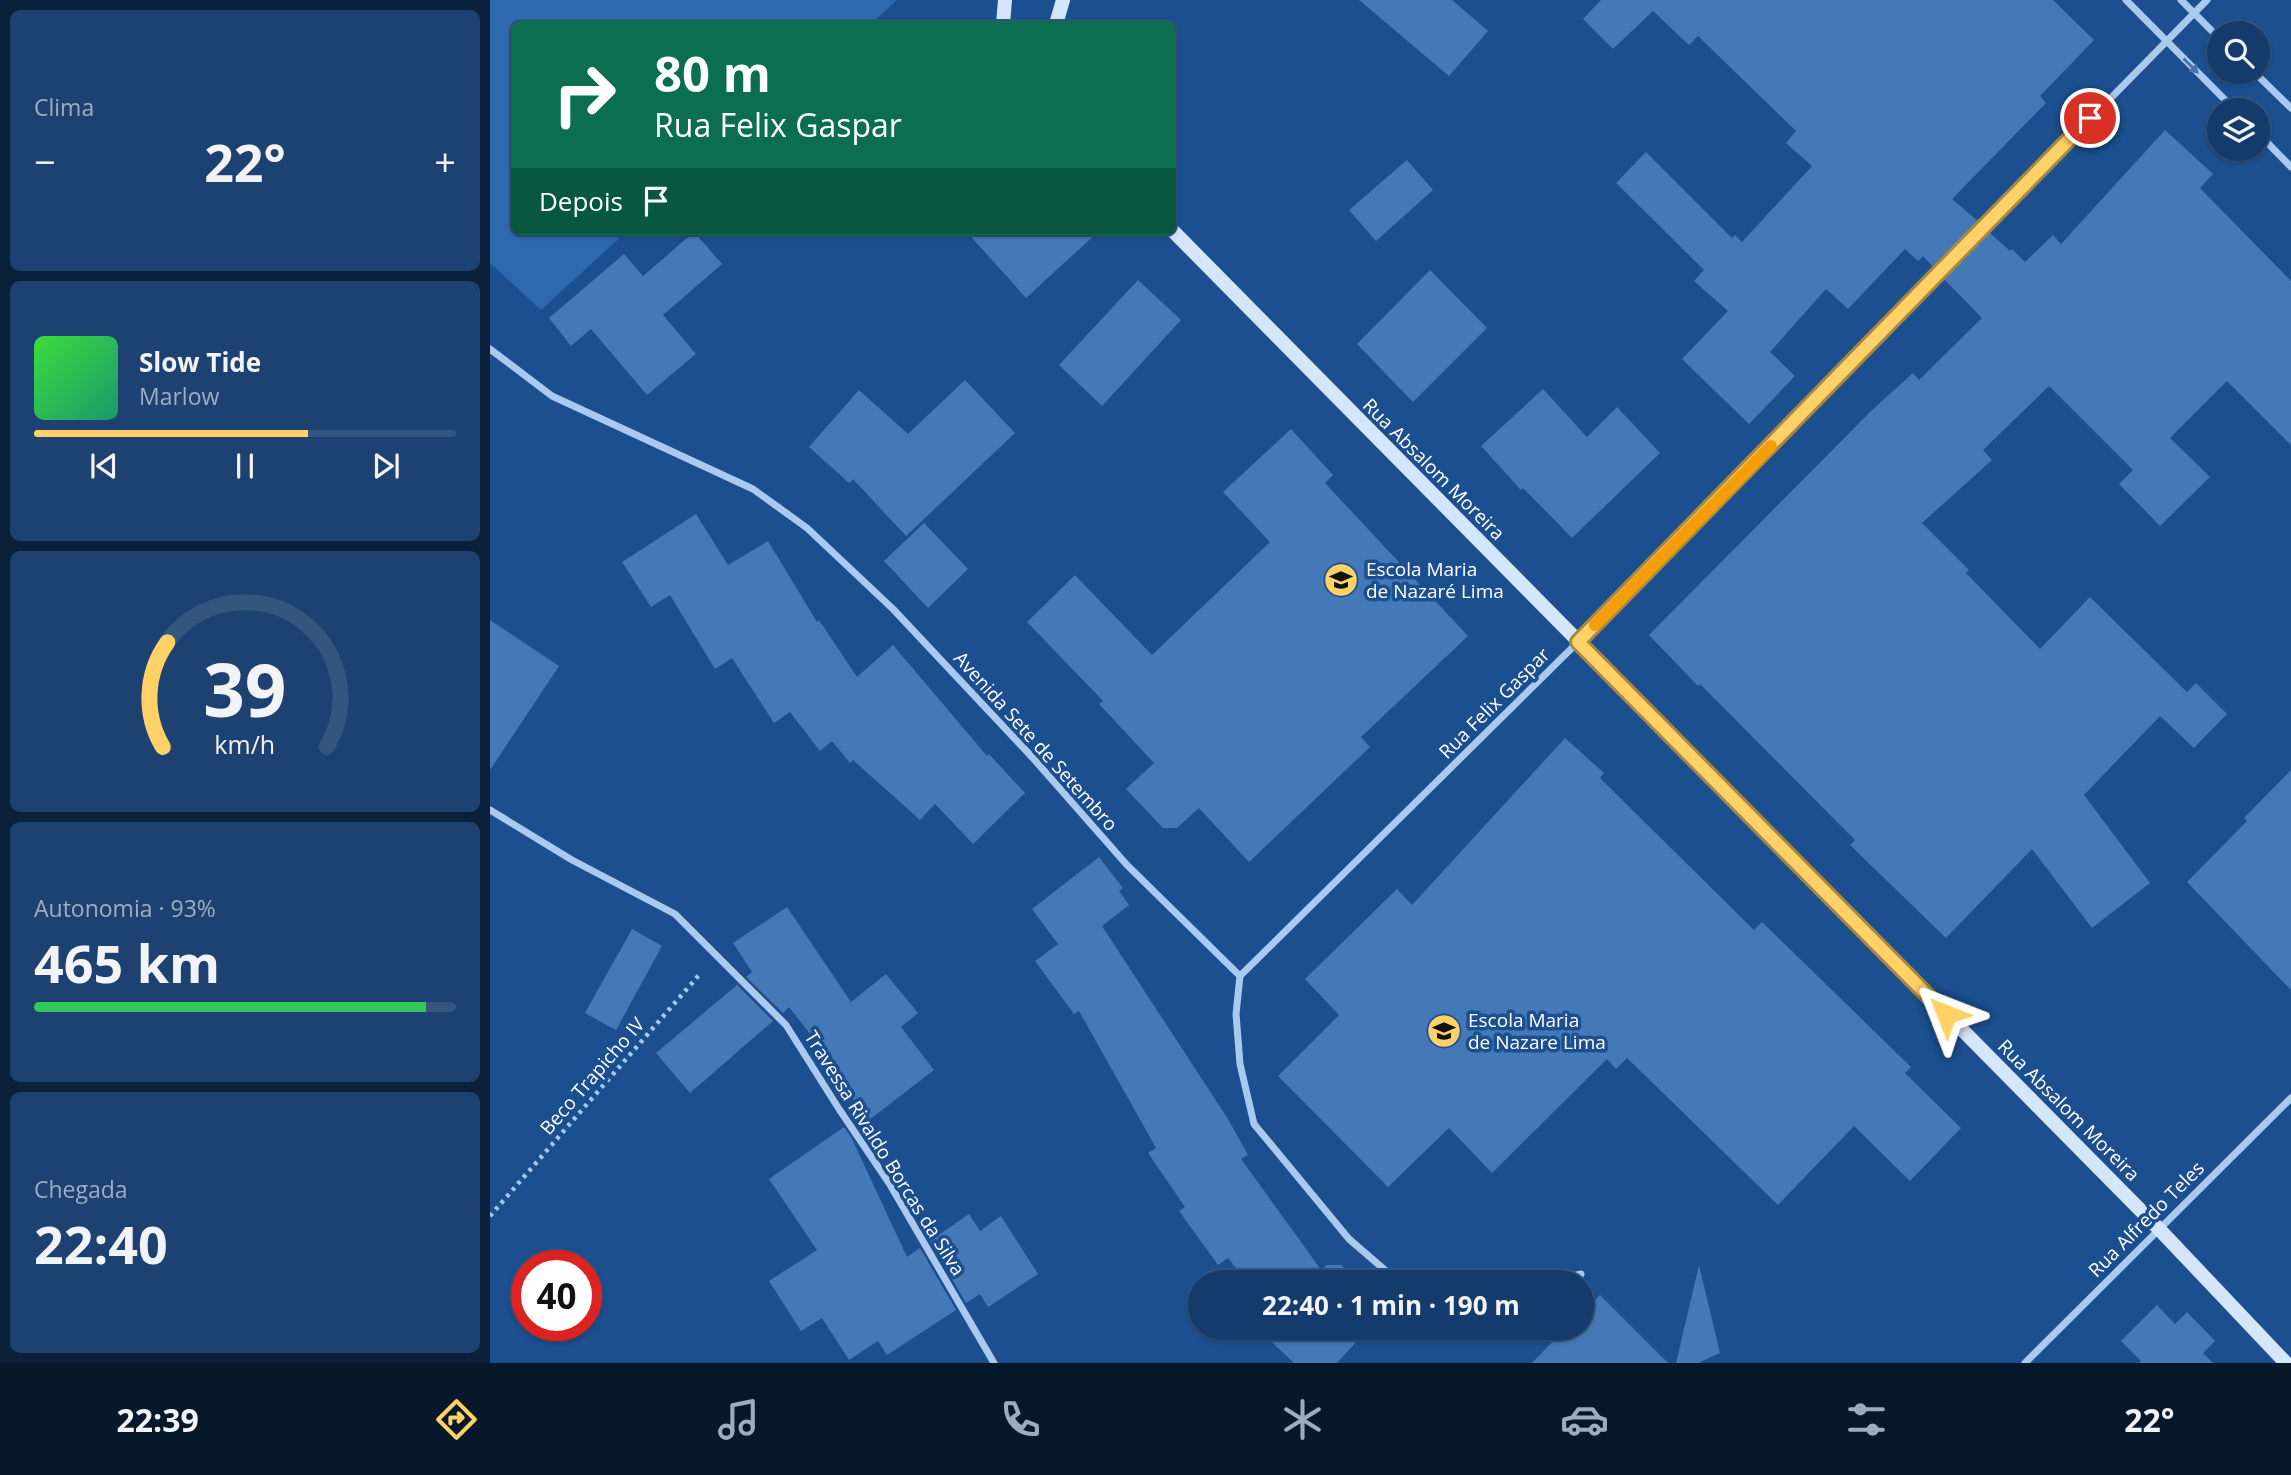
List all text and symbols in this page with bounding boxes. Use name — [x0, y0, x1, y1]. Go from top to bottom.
map controls — [2207, 21, 2270, 161]
button: search — [2207, 21, 2270, 84]
text: 80 m — [654, 40, 771, 106]
icon: right — [539, 49, 630, 140]
one-way arrow — [2182, 58, 2199, 75]
pin — [2060, 88, 2120, 148]
text: Clima — [34, 91, 94, 123]
button: layers — [2207, 98, 2270, 161]
icon: arrive — [2071, 99, 2109, 137]
text: Rua Felix Gaspar — [654, 103, 902, 146]
text: 22° — [204, 126, 286, 197]
text: − — [34, 135, 56, 187]
text: + — [434, 135, 456, 187]
icon: arrive — [637, 182, 675, 220]
text: Depois — [539, 183, 623, 219]
text: Slow Tide — [139, 344, 261, 380]
text: Marlow — [139, 380, 219, 412]
street label: Rua Absalom Moreira — [1357, 392, 1511, 546]
icon: previous — [85, 447, 123, 485]
icon: pause — [226, 447, 264, 485]
icon: next — [367, 447, 405, 485]
place label: Escola Maria de Nazaré Lima — [1366, 556, 1504, 604]
school or university icon: Escola Maria de Nazaré Lima — [1322, 561, 1360, 599]
text: 39 — [203, 640, 287, 739]
street label: Rua Felix Gaspar — [1433, 642, 1555, 764]
street label: Avenida Sete de Setembro — [948, 646, 1124, 836]
text: km/h — [215, 727, 275, 761]
text: Autonomia · 93% — [34, 892, 216, 924]
text: 465 km — [34, 927, 220, 998]
position arrow — [1909, 977, 1983, 1051]
place label: Escola Maria de Nazare Lima — [1468, 1007, 1606, 1055]
street label: Beco Trapicho IV — [534, 1011, 651, 1140]
school or university icon: Escola Maria de Nazare Lima — [1425, 1012, 1463, 1050]
street label: Travessa Rivaldo Borcas da Silva — [799, 1026, 971, 1280]
street label: Rua Absalom Moreira — [1992, 1033, 2146, 1187]
street label: Rua Alfredo Teles — [2082, 1155, 2210, 1283]
text: Chegada — [34, 1173, 128, 1205]
text: 22:40 — [34, 1208, 168, 1279]
speed limit sign: 40 — [511, 1250, 602, 1341]
text: 22:40 · 1 min · 190 m — [1262, 1287, 1520, 1323]
icon: directions — [432, 1395, 481, 1444]
icon: music — [714, 1395, 763, 1444]
icon: phone — [996, 1395, 1045, 1444]
icon: climate — [1278, 1395, 1327, 1444]
icon: car — [1560, 1395, 1609, 1444]
icon: filters — [1842, 1395, 1891, 1444]
text: 22:39 — [117, 1398, 199, 1441]
text: 22° — [2124, 1398, 2174, 1441]

